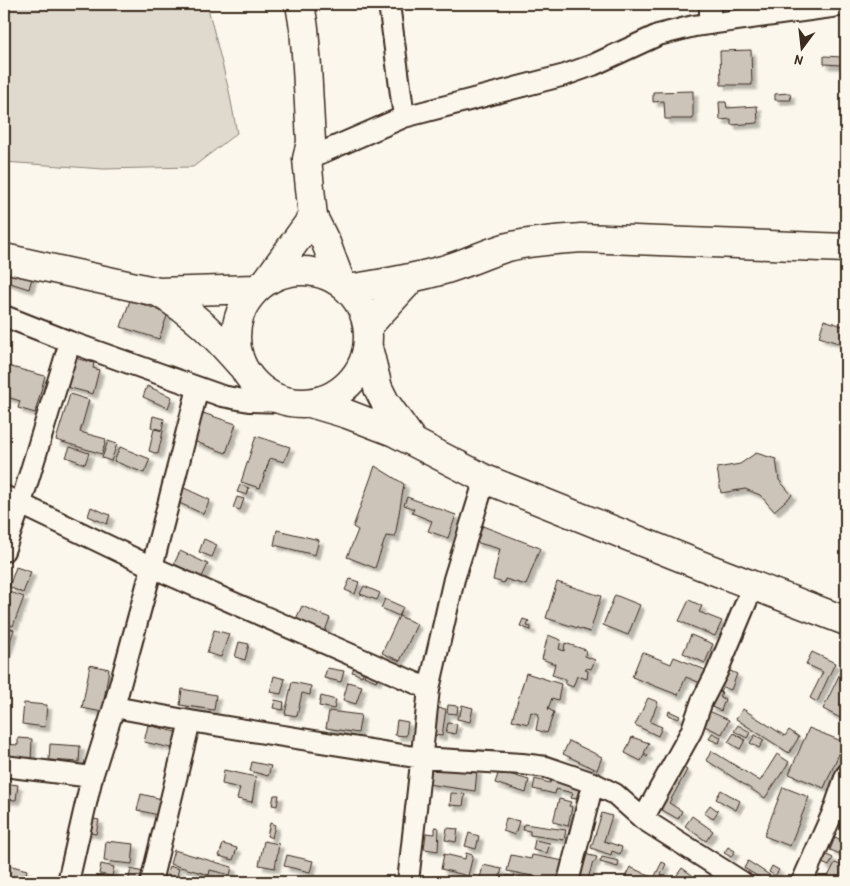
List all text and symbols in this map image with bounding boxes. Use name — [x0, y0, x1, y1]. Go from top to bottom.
north arrow — [778, 22, 828, 72]
text: N — [792, 51, 805, 71]

